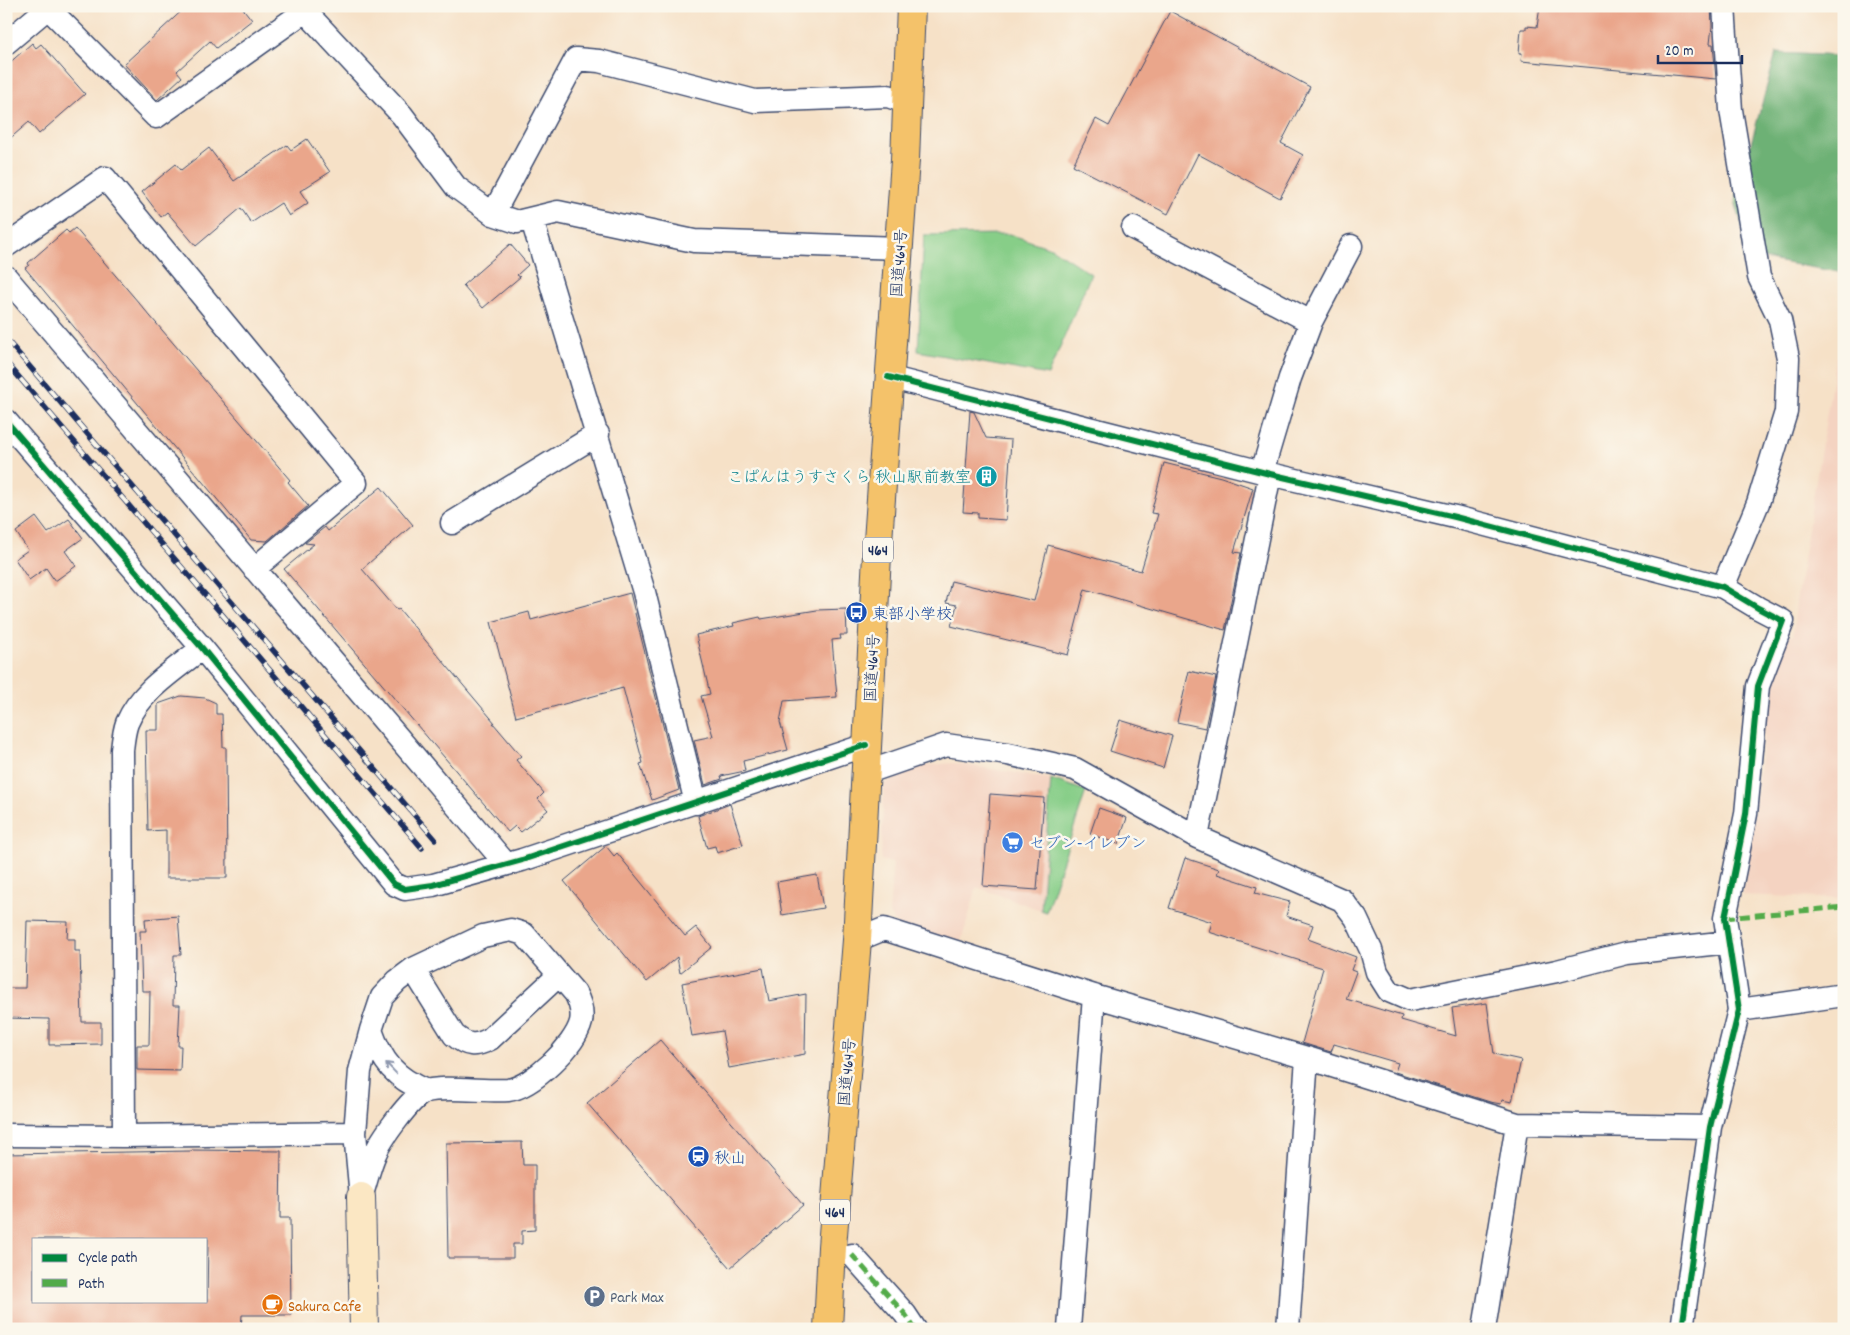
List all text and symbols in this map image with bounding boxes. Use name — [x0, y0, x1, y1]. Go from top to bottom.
scale bar — [1658, 32, 1741, 64]
text: 20 m — [1665, 41, 1693, 63]
street label: 国道464号 — [887, 228, 914, 298]
building icon: こぱんはうすさくら 秋山駅前教室 — [975, 464, 999, 488]
place label: こぱんはうすさくら 秋山駅前教室 — [727, 467, 971, 490]
road number: 464 — [863, 538, 893, 562]
bus stop icon: 東部小学校 — [844, 601, 868, 625]
place label: 東部小学校 — [872, 604, 952, 627]
street label: 国道464号 — [860, 633, 887, 703]
supermarket icon: セブン-イレブン — [1001, 830, 1025, 854]
place label: セブン-イレブン — [1029, 833, 1146, 856]
street label: 国道464号 — [834, 1037, 863, 1108]
one-way arrow — [385, 1061, 397, 1074]
station icon: 秋山 — [686, 1145, 710, 1169]
place label: 秋山 — [714, 1148, 746, 1171]
road number: 464 — [820, 1200, 850, 1224]
legend — [32, 1238, 208, 1302]
text: Cycle path — [78, 1248, 138, 1270]
text: Path — [78, 1274, 104, 1296]
parking icon: Park Max — [582, 1284, 606, 1308]
place label: Park Max — [610, 1287, 664, 1310]
cafe icon: Sakura Cafe — [260, 1293, 284, 1317]
place label: Sakura Cafe — [288, 1296, 361, 1319]

